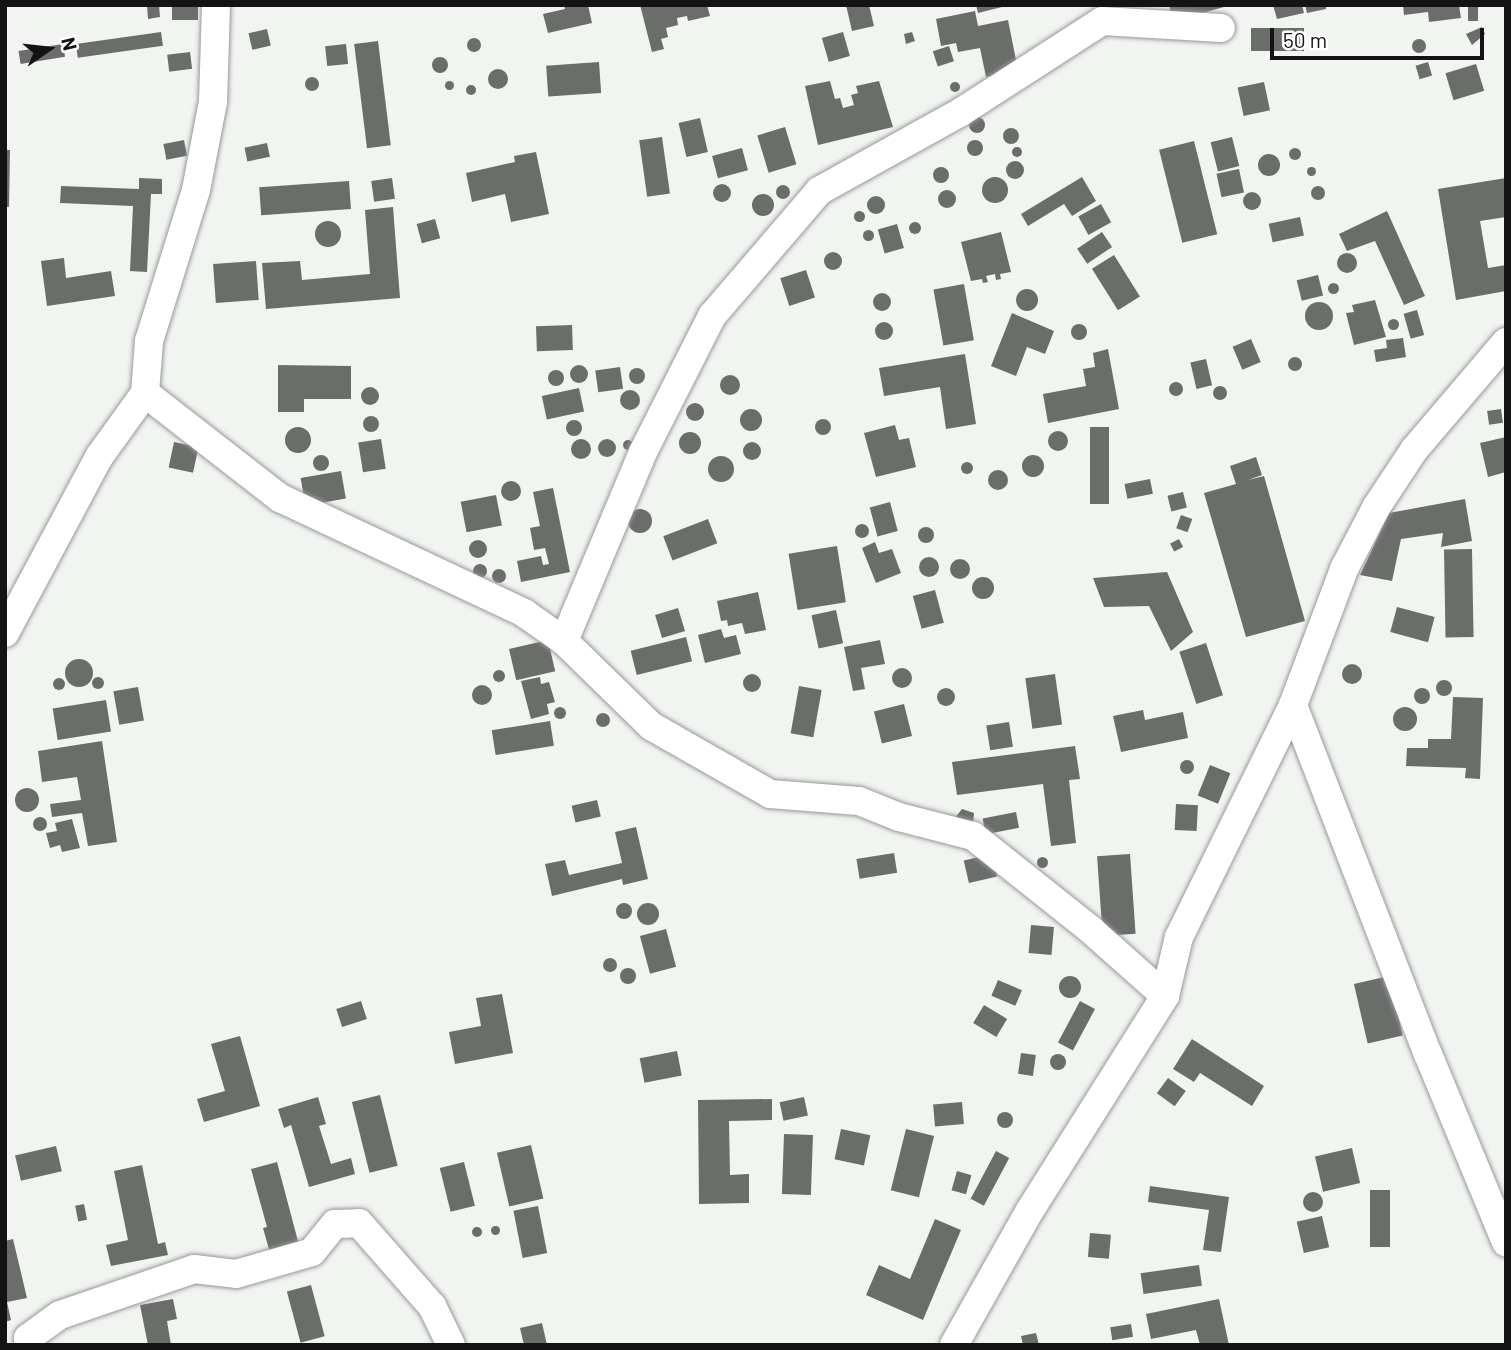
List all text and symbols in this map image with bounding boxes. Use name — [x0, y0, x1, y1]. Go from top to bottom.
north arrow — [14, 14, 84, 84]
scale bar — [1273, 14, 1486, 58]
text: 50 m — [1283, 27, 1327, 52]
text: N — [57, 35, 83, 53]

